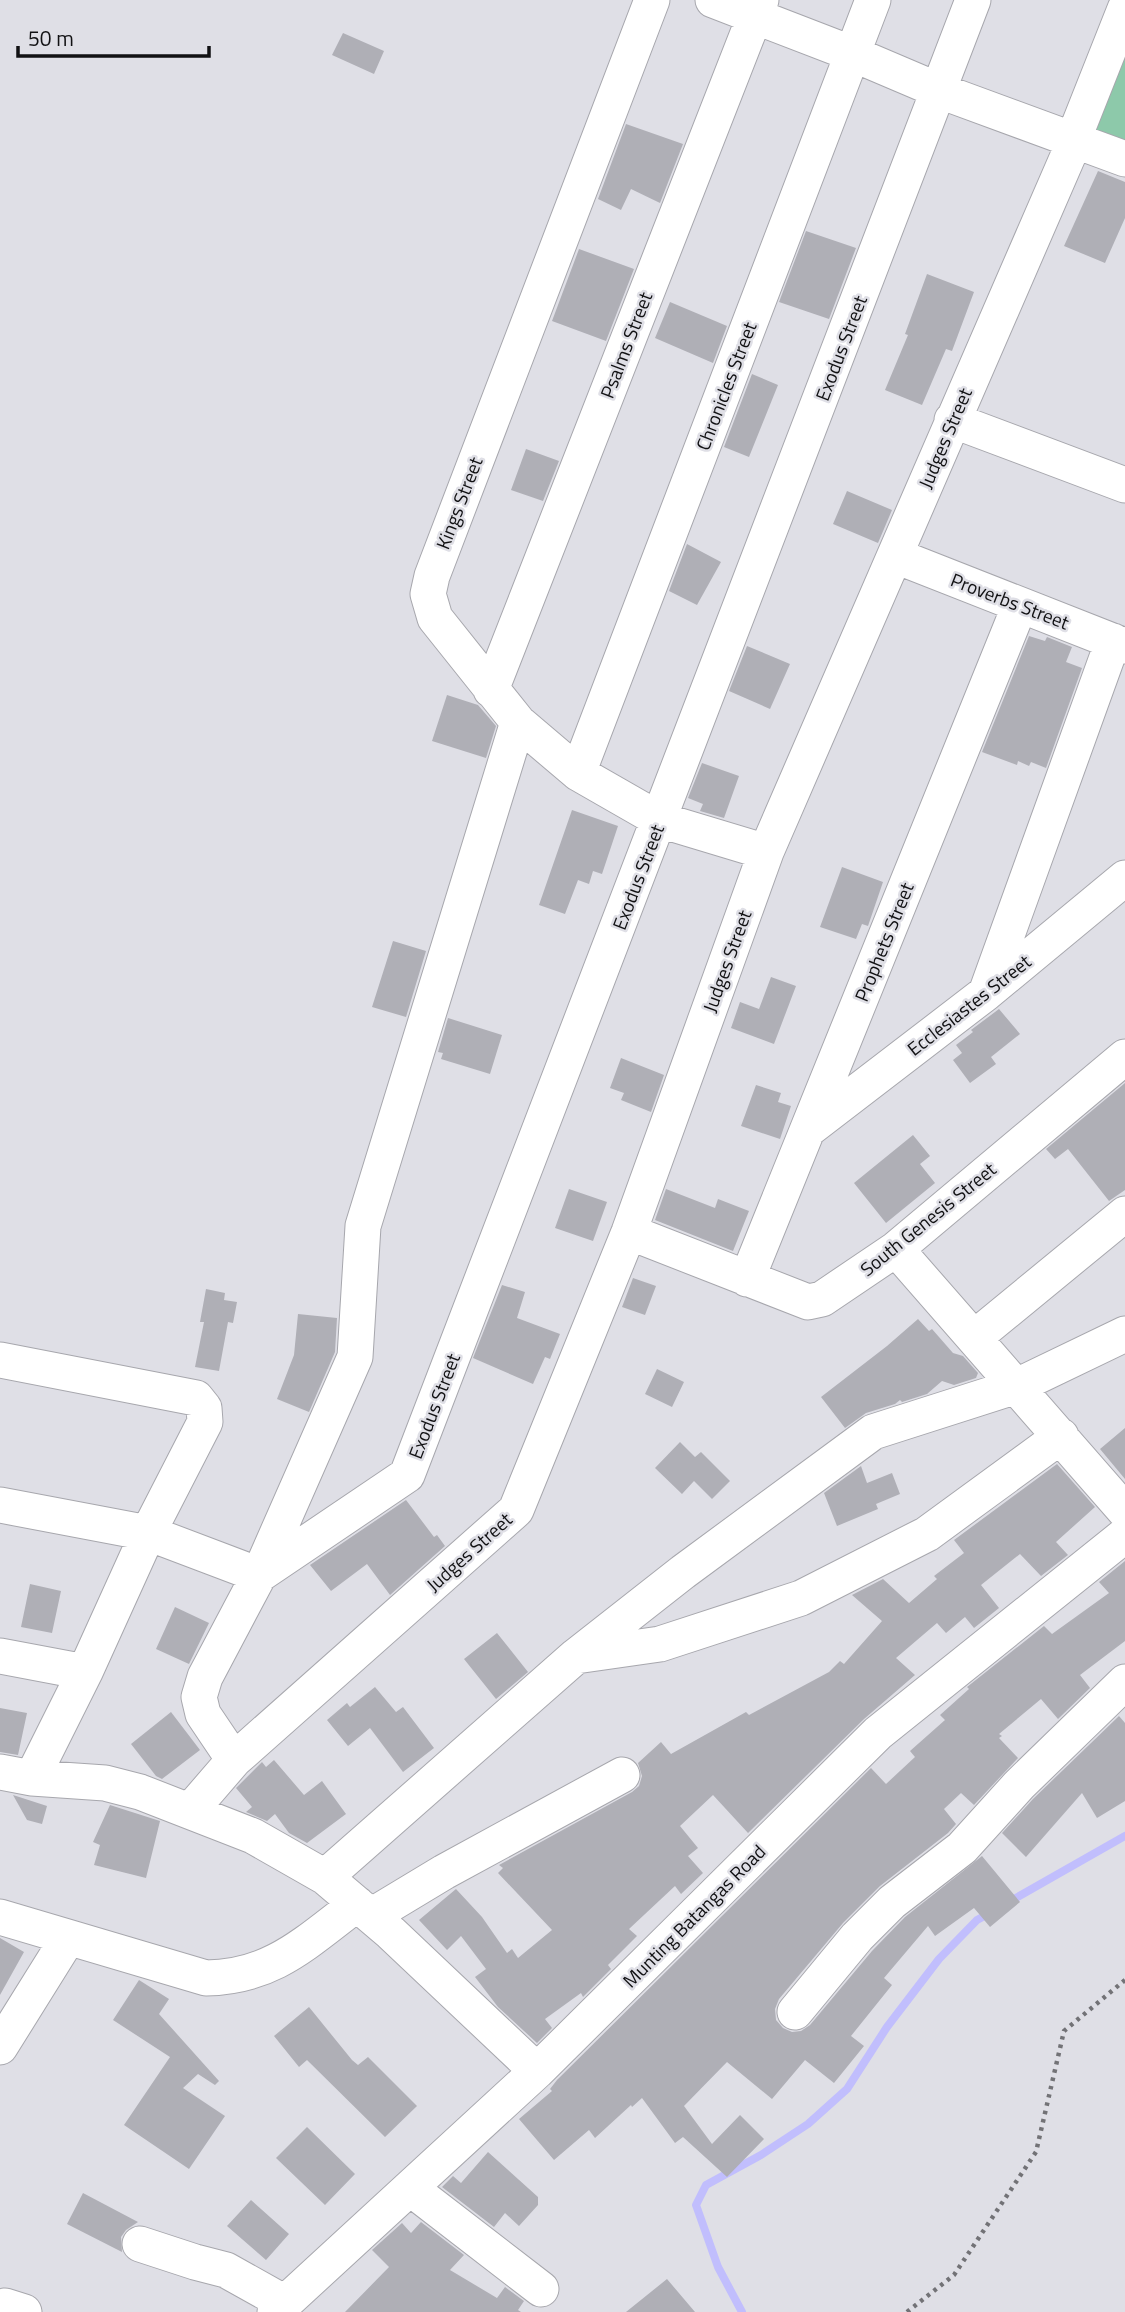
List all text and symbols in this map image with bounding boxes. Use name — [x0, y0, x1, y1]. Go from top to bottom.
scale bar — [18, 14, 208, 58]
text: 50 m — [28, 22, 74, 54]
street label: Psalms Street — [592, 287, 659, 402]
street label: Exodus Street — [807, 290, 874, 405]
street label: Chronicles Street — [688, 317, 763, 454]
street label: Judges Street — [910, 383, 979, 493]
street label: Kings Street — [428, 452, 490, 553]
street label: Proverbs Street — [947, 565, 1074, 637]
street label: Exodus Street — [604, 819, 671, 934]
street label: Prophets Street — [846, 878, 921, 1006]
street label: Judges Street — [695, 905, 759, 1016]
street label: Ecclesiastes Street — [901, 947, 1037, 1062]
street label: South Genesis Street — [853, 1154, 1002, 1283]
street label: Exodus Street — [400, 1348, 467, 1463]
street label: Judges Street — [419, 1505, 518, 1598]
street label: Munting Batangas Road — [615, 1837, 772, 1994]

